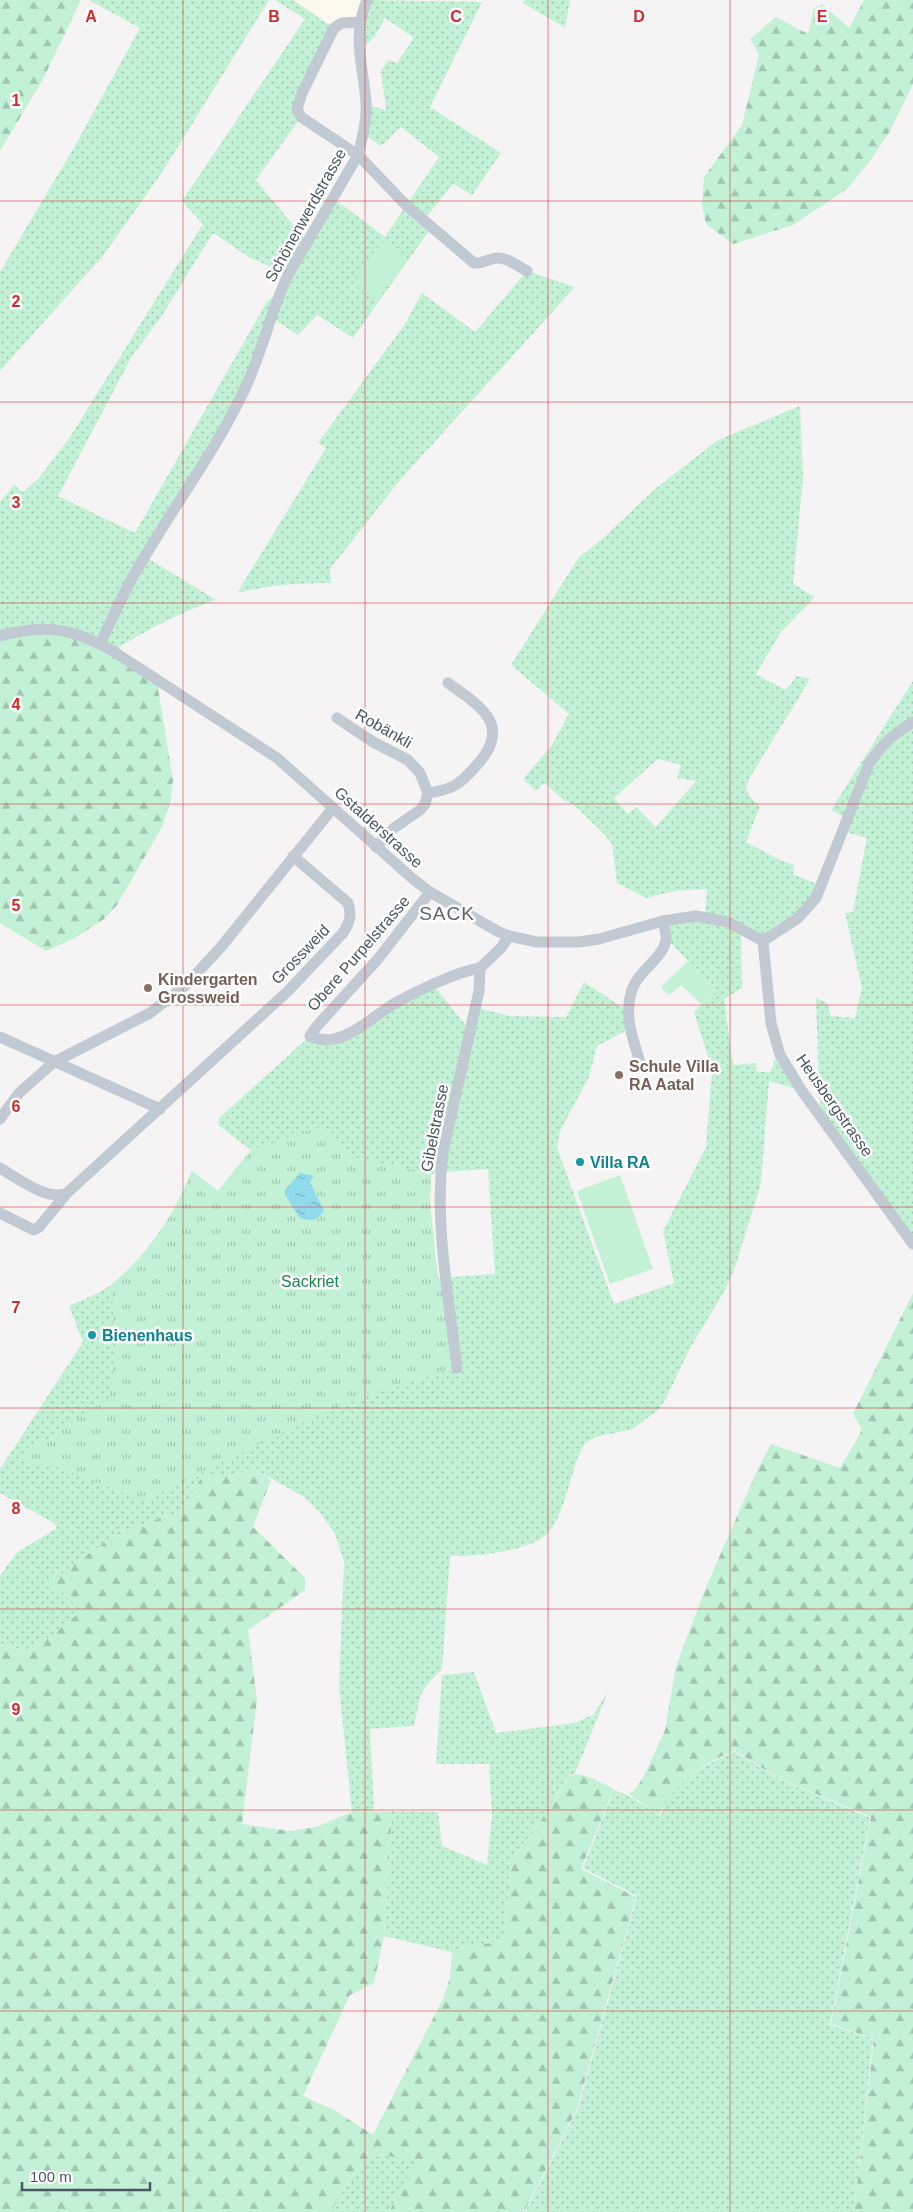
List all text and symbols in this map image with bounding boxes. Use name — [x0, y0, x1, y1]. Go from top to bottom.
text: A — [85, 8, 97, 25]
text: B — [268, 8, 280, 25]
text: C — [450, 8, 462, 25]
text: D — [633, 8, 645, 25]
text: E — [817, 8, 828, 25]
text: 1 — [12, 92, 21, 109]
street label: Schönenwerdstrasse — [262, 146, 349, 285]
text: 2 — [12, 293, 21, 310]
text: 3 — [12, 494, 21, 511]
text: 4 — [12, 696, 21, 713]
street label: Robänkli — [353, 706, 415, 751]
street label: Gstalderstrasse — [331, 784, 426, 871]
street label: Obere Purpelstrasse — [304, 892, 413, 1014]
text: 5 — [12, 897, 21, 914]
district label: SACK — [419, 903, 475, 924]
street label: Grossweid — [268, 921, 333, 987]
place label: Kindergarten Grossweid — [158, 971, 258, 1006]
marker: Kindergarten Grossweid — [142, 982, 154, 994]
street label: Heusbergstrasse — [793, 1051, 876, 1160]
place label: Schule Villa RA Aatal — [629, 1058, 719, 1093]
marker: Schule Villa RA Aatal — [613, 1069, 625, 1081]
street label: Gibelstrasse — [418, 1083, 451, 1173]
text: 6 — [12, 1098, 21, 1115]
place label: Villa RA — [590, 1154, 651, 1171]
marker: Villa RA — [574, 1156, 586, 1168]
park label: Sackriet — [281, 1273, 339, 1290]
text: 7 — [12, 1299, 21, 1316]
place label: Bienenhaus — [102, 1327, 193, 1344]
marker: Bienenhaus — [86, 1329, 98, 1341]
text: 8 — [12, 1500, 21, 1517]
text: 9 — [12, 1701, 21, 1718]
scale bar — [22, 2160, 150, 2192]
text: 100 m — [30, 2168, 72, 2185]

